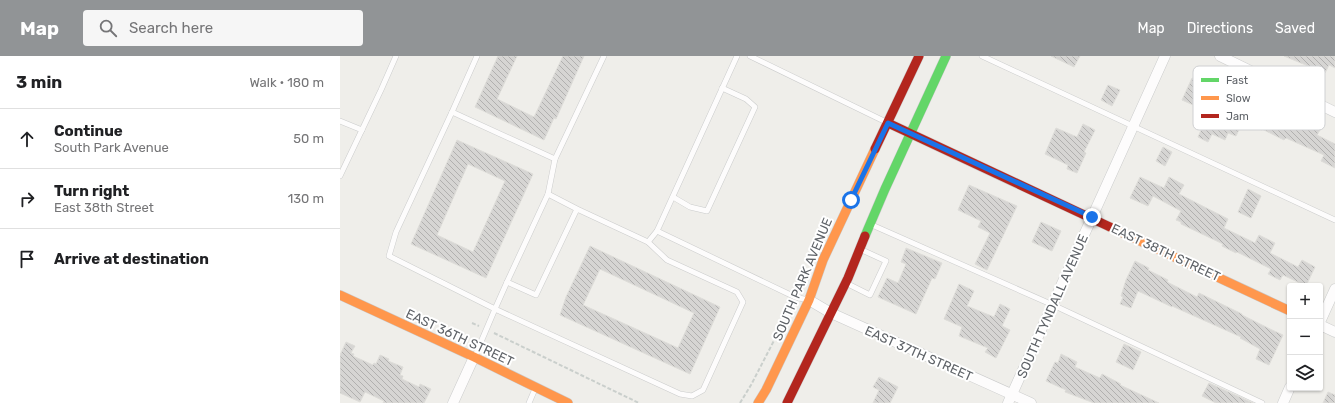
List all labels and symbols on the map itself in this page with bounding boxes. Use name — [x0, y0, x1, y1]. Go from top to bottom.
legend — [1193, 66, 1325, 130]
text: Fast — [1226, 74, 1249, 87]
text: Slow — [1226, 92, 1251, 105]
text: Jam — [1226, 110, 1249, 123]
route start — [842, 191, 860, 209]
route end — [1083, 208, 1101, 226]
street label: SOUTH PARK AVENUE — [770, 215, 835, 343]
street label: EAST 38TH STREET — [1109, 221, 1223, 284]
street label: SOUTH TYNDALL AVENUE — [1014, 232, 1091, 380]
street label: EAST 36TH STREET — [403, 306, 517, 369]
street label: EAST 37TH STREET — [862, 323, 976, 384]

